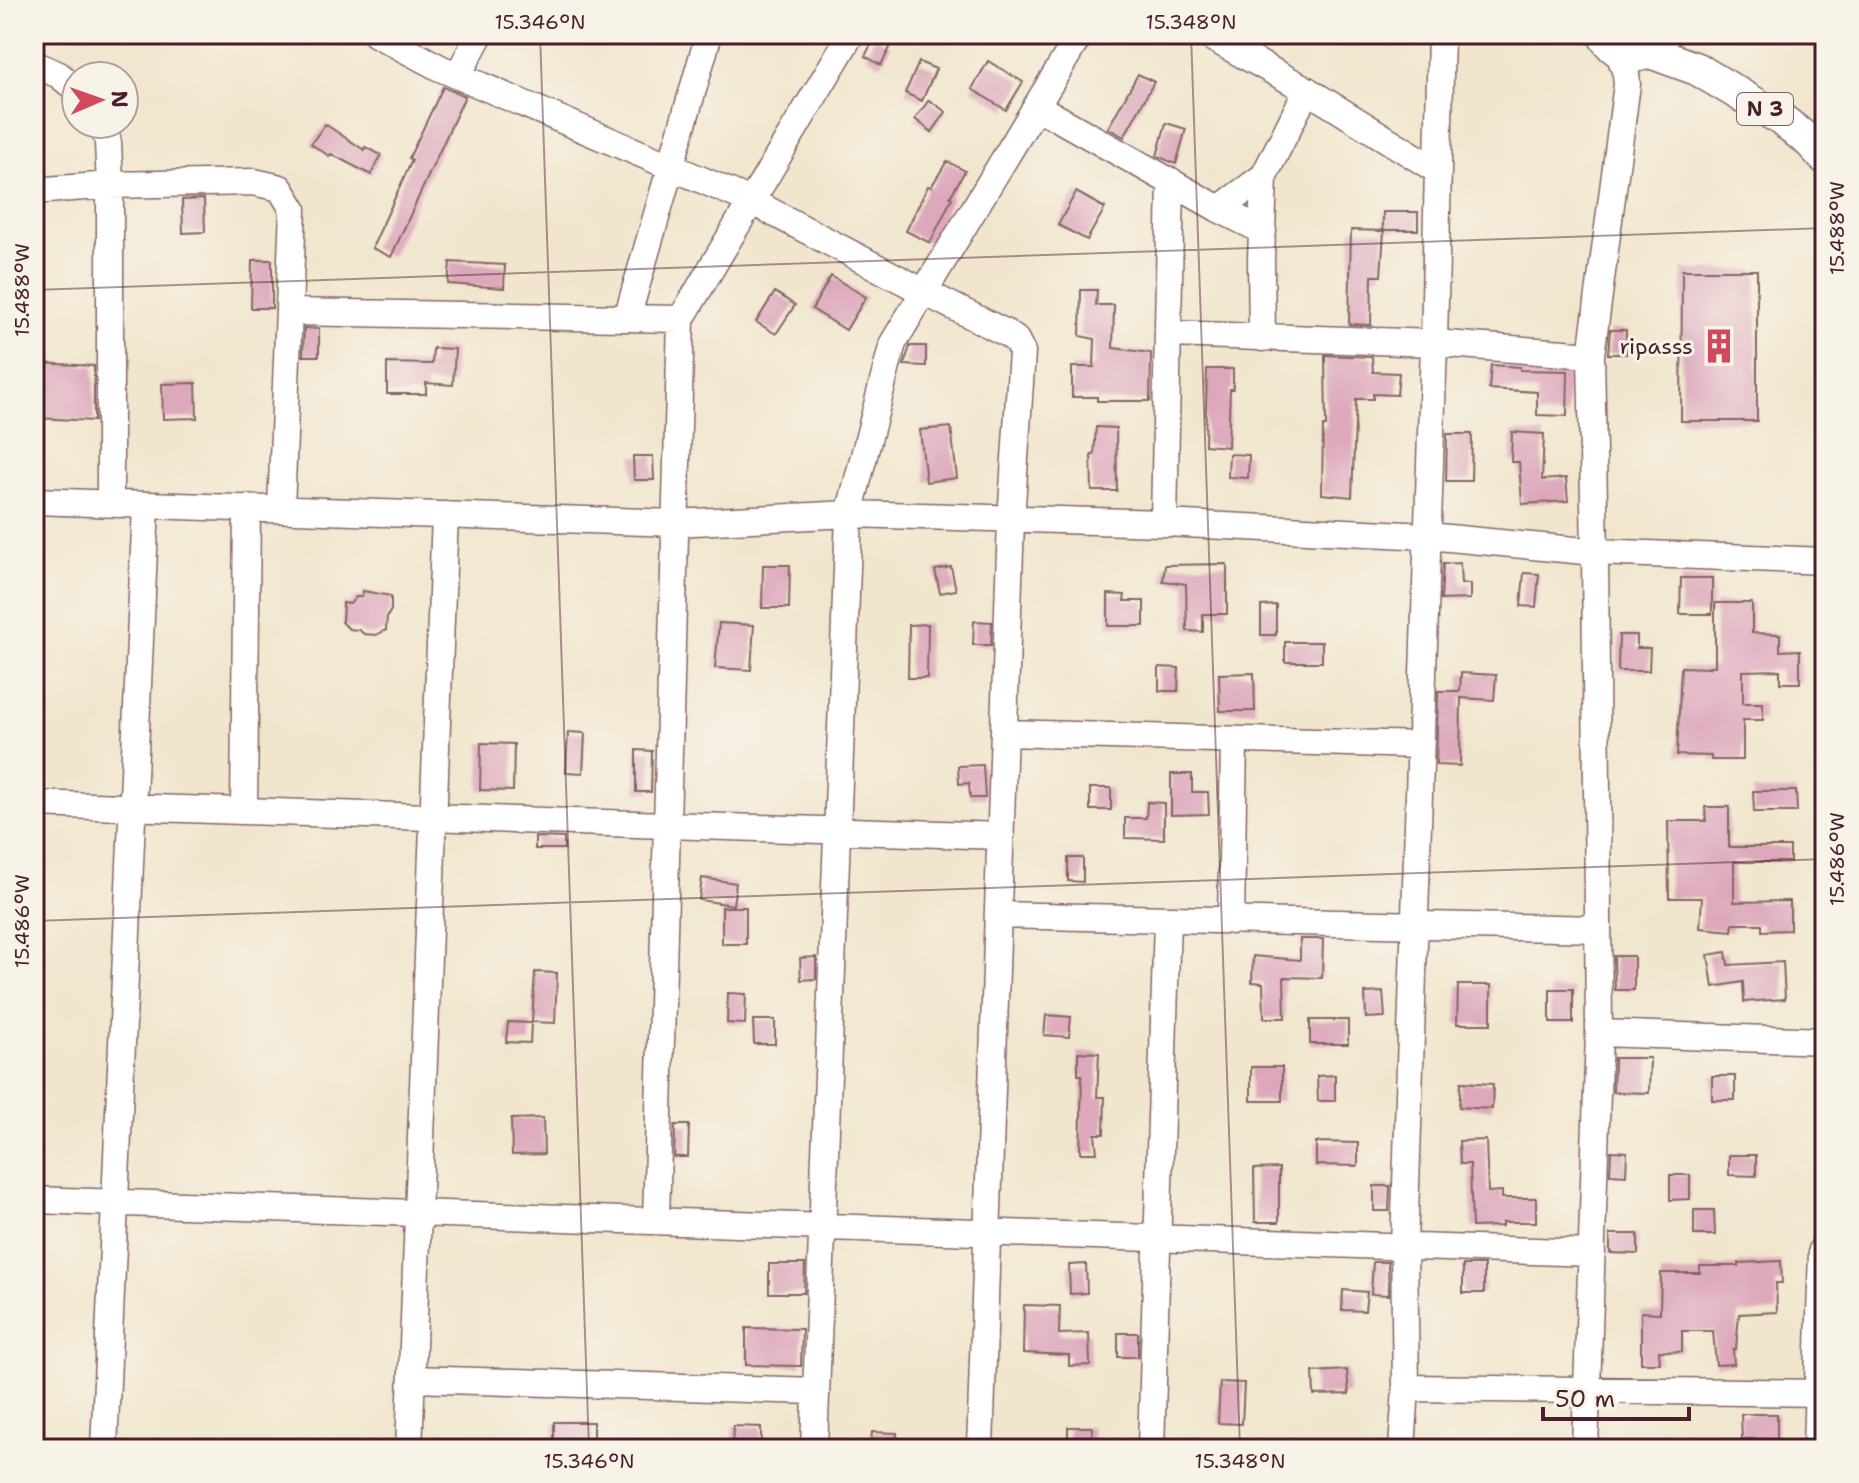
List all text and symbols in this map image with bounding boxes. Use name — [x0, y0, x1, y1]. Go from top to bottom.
text: 15.346°N — [495, 9, 585, 35]
text: 15.348°N — [1146, 9, 1236, 35]
north arrow — [60, 60, 140, 140]
text: N — [105, 90, 134, 109]
road number: N 3 — [1737, 93, 1793, 125]
text: 15.488°W — [1824, 181, 1850, 275]
text: 15.488°W — [9, 243, 35, 337]
building icon: ripasss — [1700, 327, 1738, 365]
place label: ripasss — [1619, 332, 1693, 361]
text: 15.486°W — [1824, 812, 1850, 906]
text: 15.486°W — [9, 874, 35, 968]
scale bar — [1543, 1371, 1689, 1421]
text: 50 m — [1555, 1383, 1615, 1415]
text: 15.346°N — [544, 1448, 634, 1474]
text: 15.348°N — [1195, 1448, 1285, 1474]

